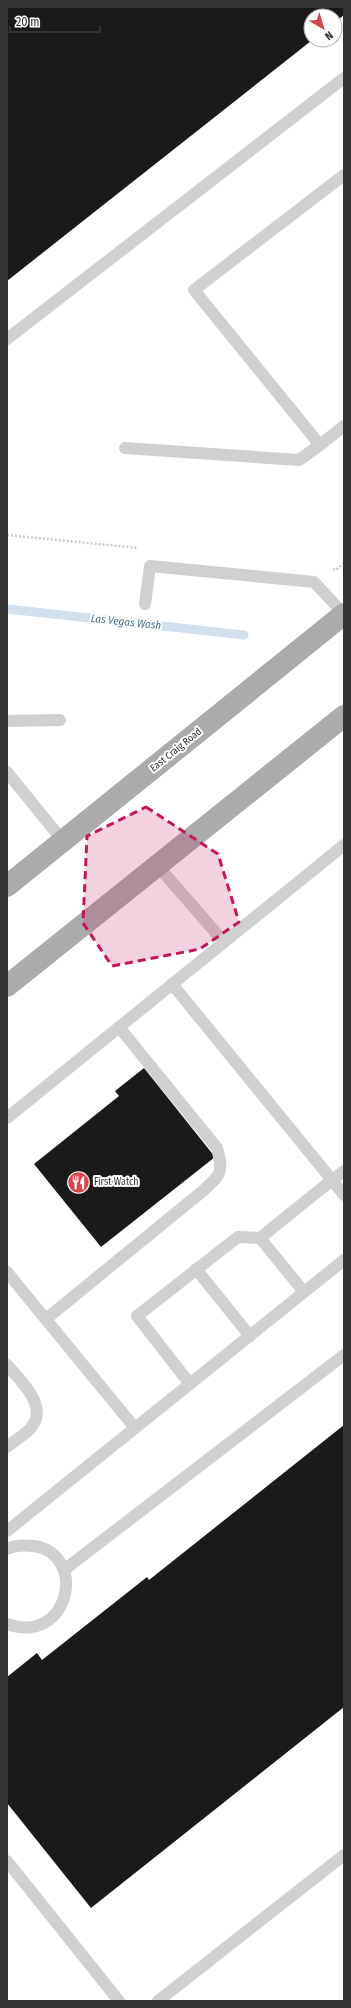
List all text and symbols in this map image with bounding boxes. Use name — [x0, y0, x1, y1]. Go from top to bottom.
scale bar — [10, 8, 100, 34]
north arrow — [303, 8, 343, 48]
text: 20 m — [16, 15, 40, 29]
text: N — [322, 28, 335, 43]
water label: Las Vegas Wash — [90, 612, 162, 632]
street label: East Craig Road — [148, 726, 204, 774]
restaurant icon: First Watch — [66, 1169, 92, 1195]
place label: First Watch — [94, 1176, 139, 1188]

